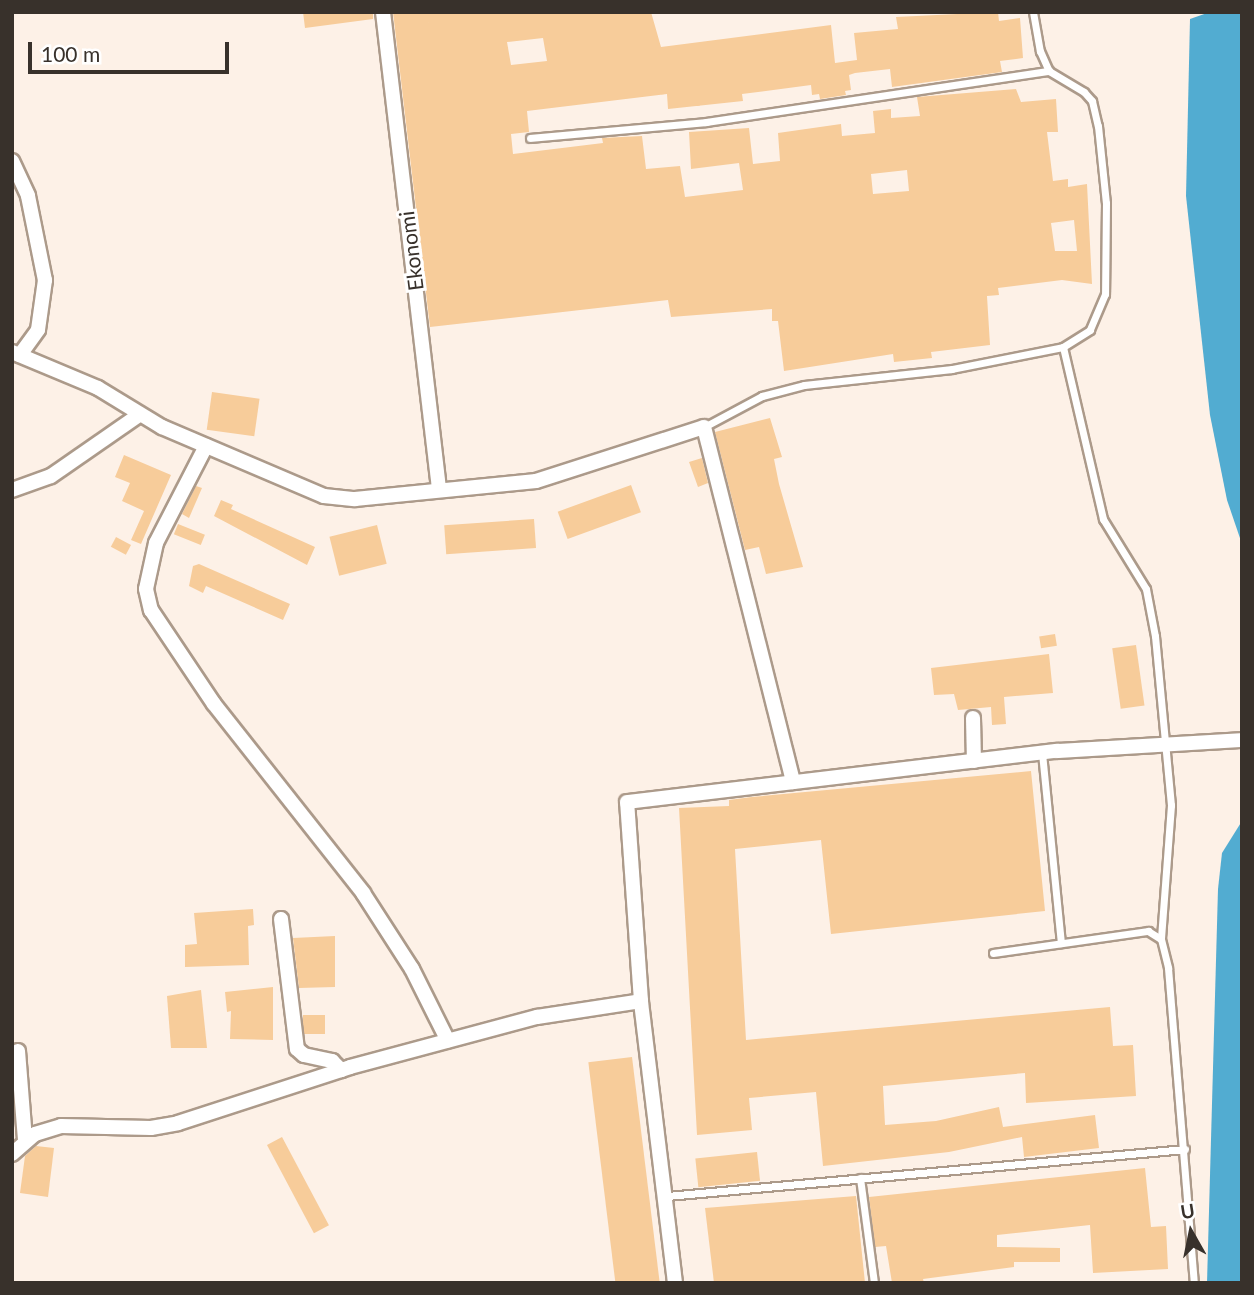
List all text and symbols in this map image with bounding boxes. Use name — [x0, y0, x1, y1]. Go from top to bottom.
scale bar — [32, 28, 233, 72]
text: 100 m — [41, 41, 100, 66]
street label: Ekonomi — [394, 210, 428, 292]
north arrow — [1156, 1197, 1226, 1267]
text: U — [1179, 1198, 1196, 1223]

